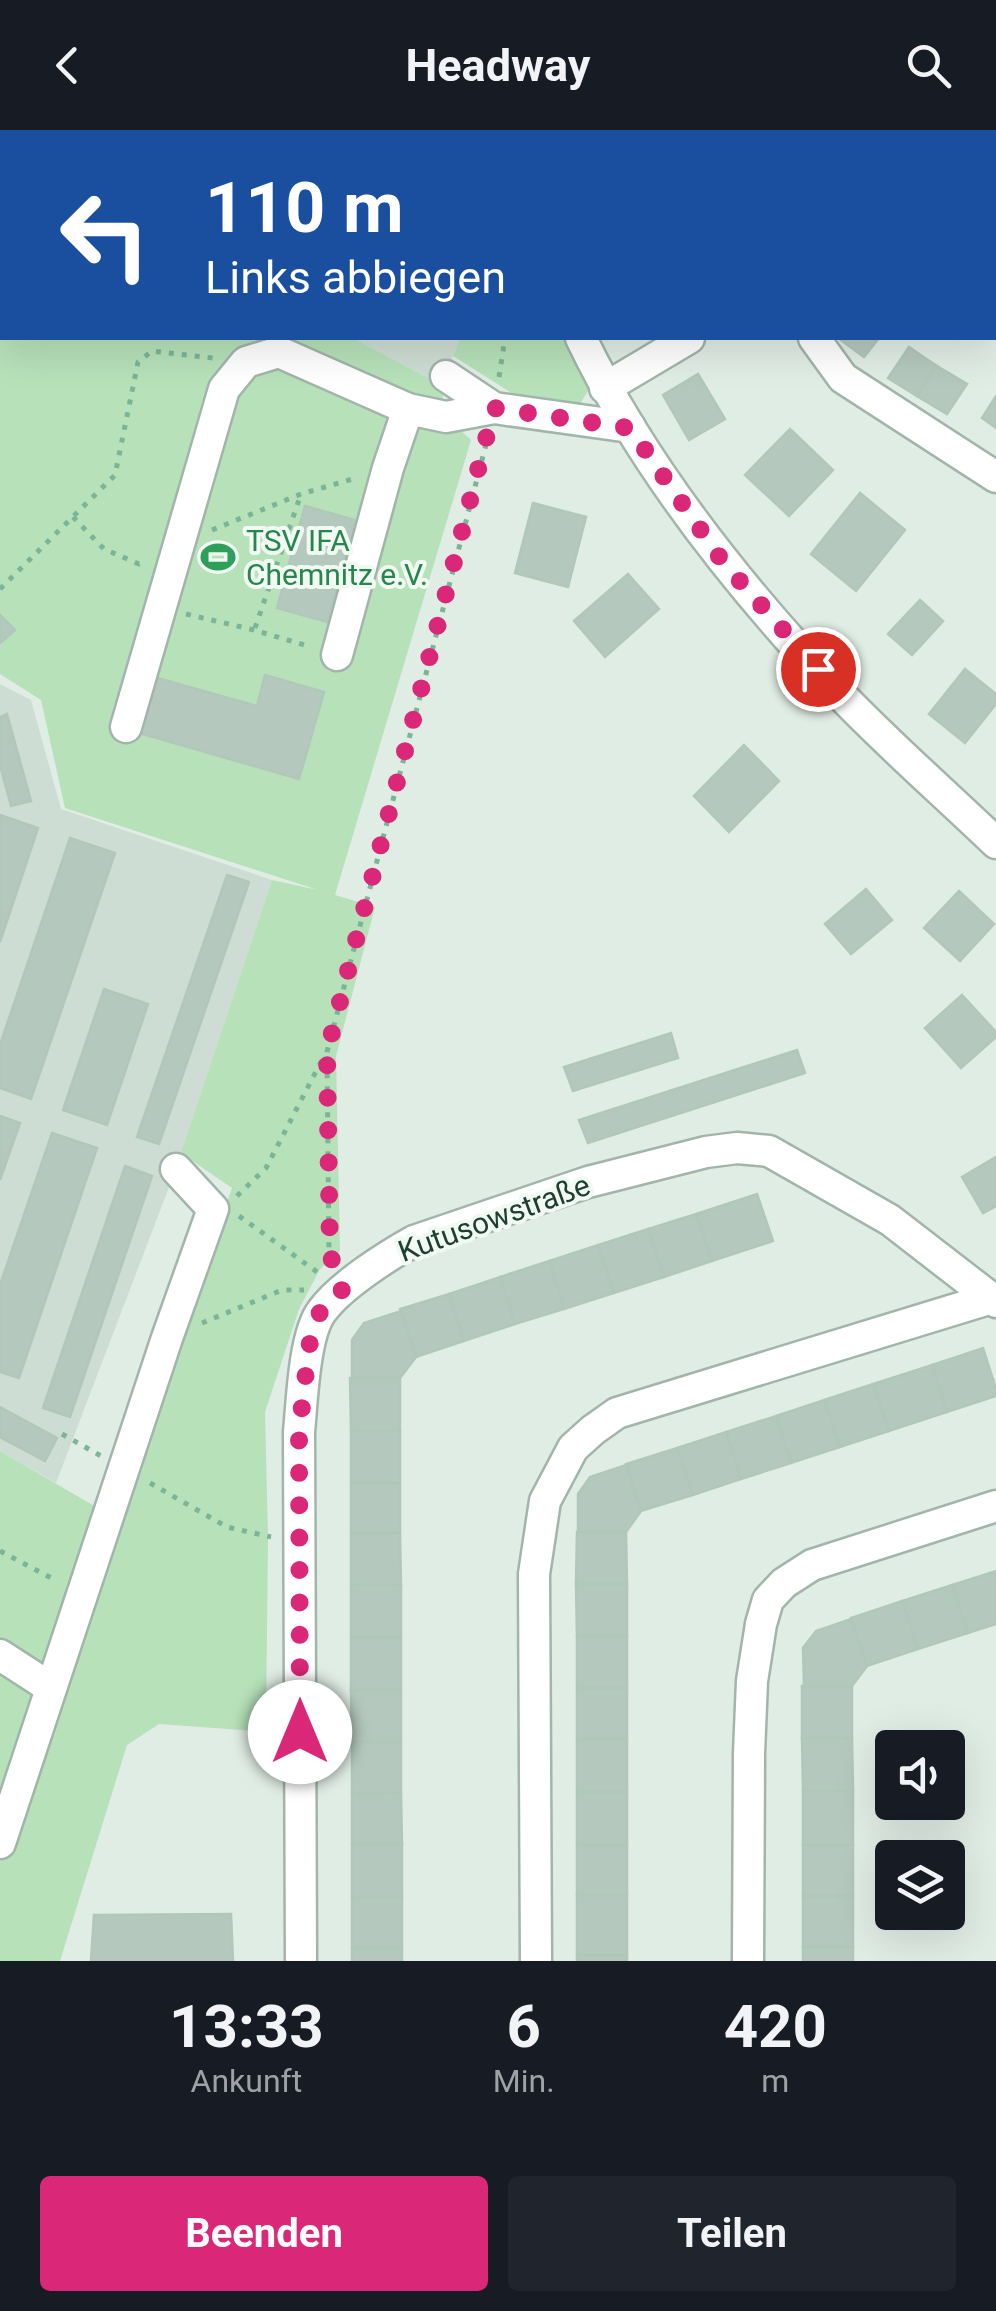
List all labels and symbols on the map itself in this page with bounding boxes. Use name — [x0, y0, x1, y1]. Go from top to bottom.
place label: TSV IFA Chemnitz e.V. — [246, 523, 428, 592]
sports icon: TSV IFA Chemnitz e.V. — [199, 538, 237, 576]
pin — [776, 627, 861, 712]
street label: Kutusowstraße — [393, 1167, 595, 1269]
position arrow — [248, 1680, 352, 1784]

